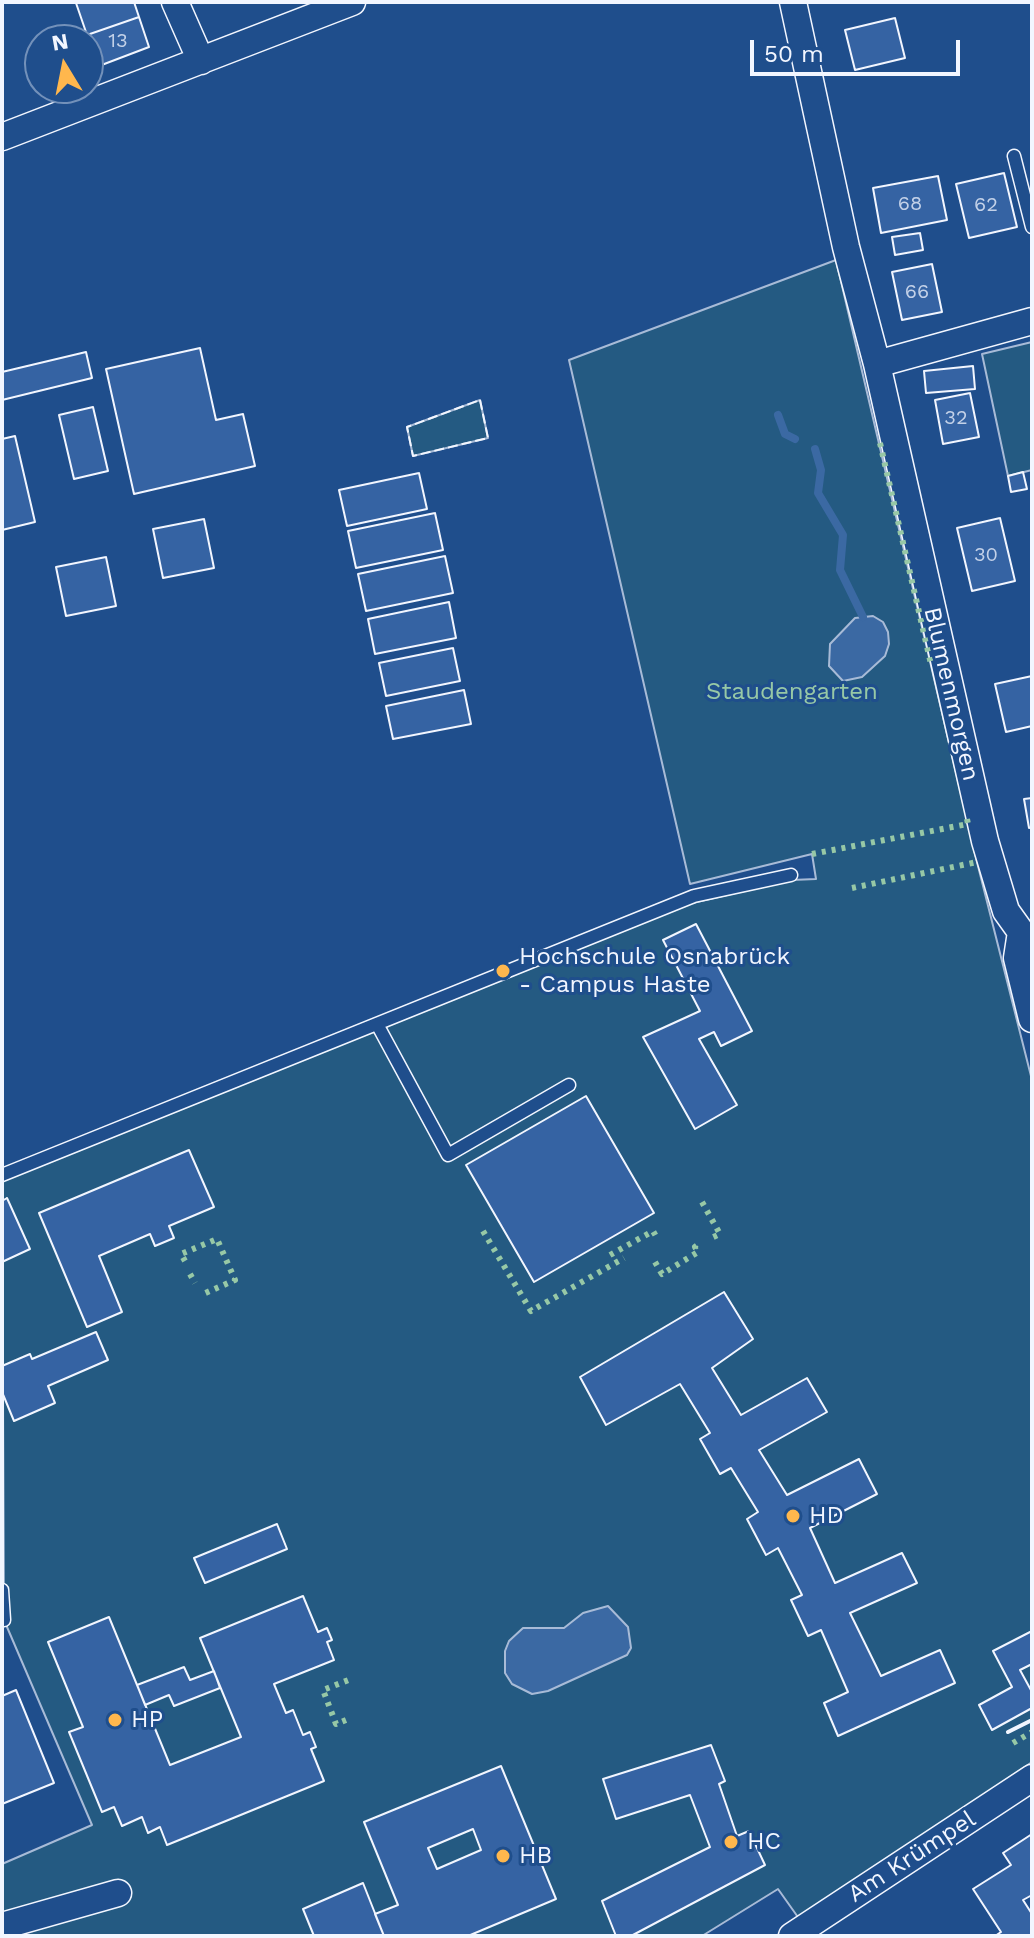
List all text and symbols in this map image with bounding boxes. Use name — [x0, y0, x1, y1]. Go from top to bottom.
north arrow — [24, 24, 104, 104]
scale bar — [754, 24, 964, 74]
text: N — [50, 28, 70, 56]
house number: 13 — [108, 29, 128, 53]
text: 50 m — [764, 40, 824, 68]
house number: 68 — [898, 192, 922, 216]
house number: 62 — [974, 193, 998, 217]
house number: 66 — [905, 280, 929, 304]
house number: 32 — [944, 406, 968, 430]
house number: 30 — [974, 543, 998, 567]
street label: Blumenmorgen — [917, 604, 985, 784]
park label: Staudengarten — [706, 678, 878, 706]
place label: Hochschule Osnabrück - Campus Haste — [519, 943, 790, 999]
marker: Hochschule Osnabrück - Campus Haste — [494, 962, 512, 980]
place label: HD — [809, 1502, 844, 1530]
marker: HD — [784, 1507, 802, 1525]
place label: HP — [131, 1706, 163, 1734]
marker: HP — [106, 1711, 124, 1729]
street label: Am Krümpel — [843, 1805, 981, 1909]
place label: HC — [747, 1828, 781, 1856]
marker: HC — [722, 1833, 740, 1851]
place label: HB — [519, 1842, 552, 1870]
marker: HB — [494, 1847, 512, 1865]

